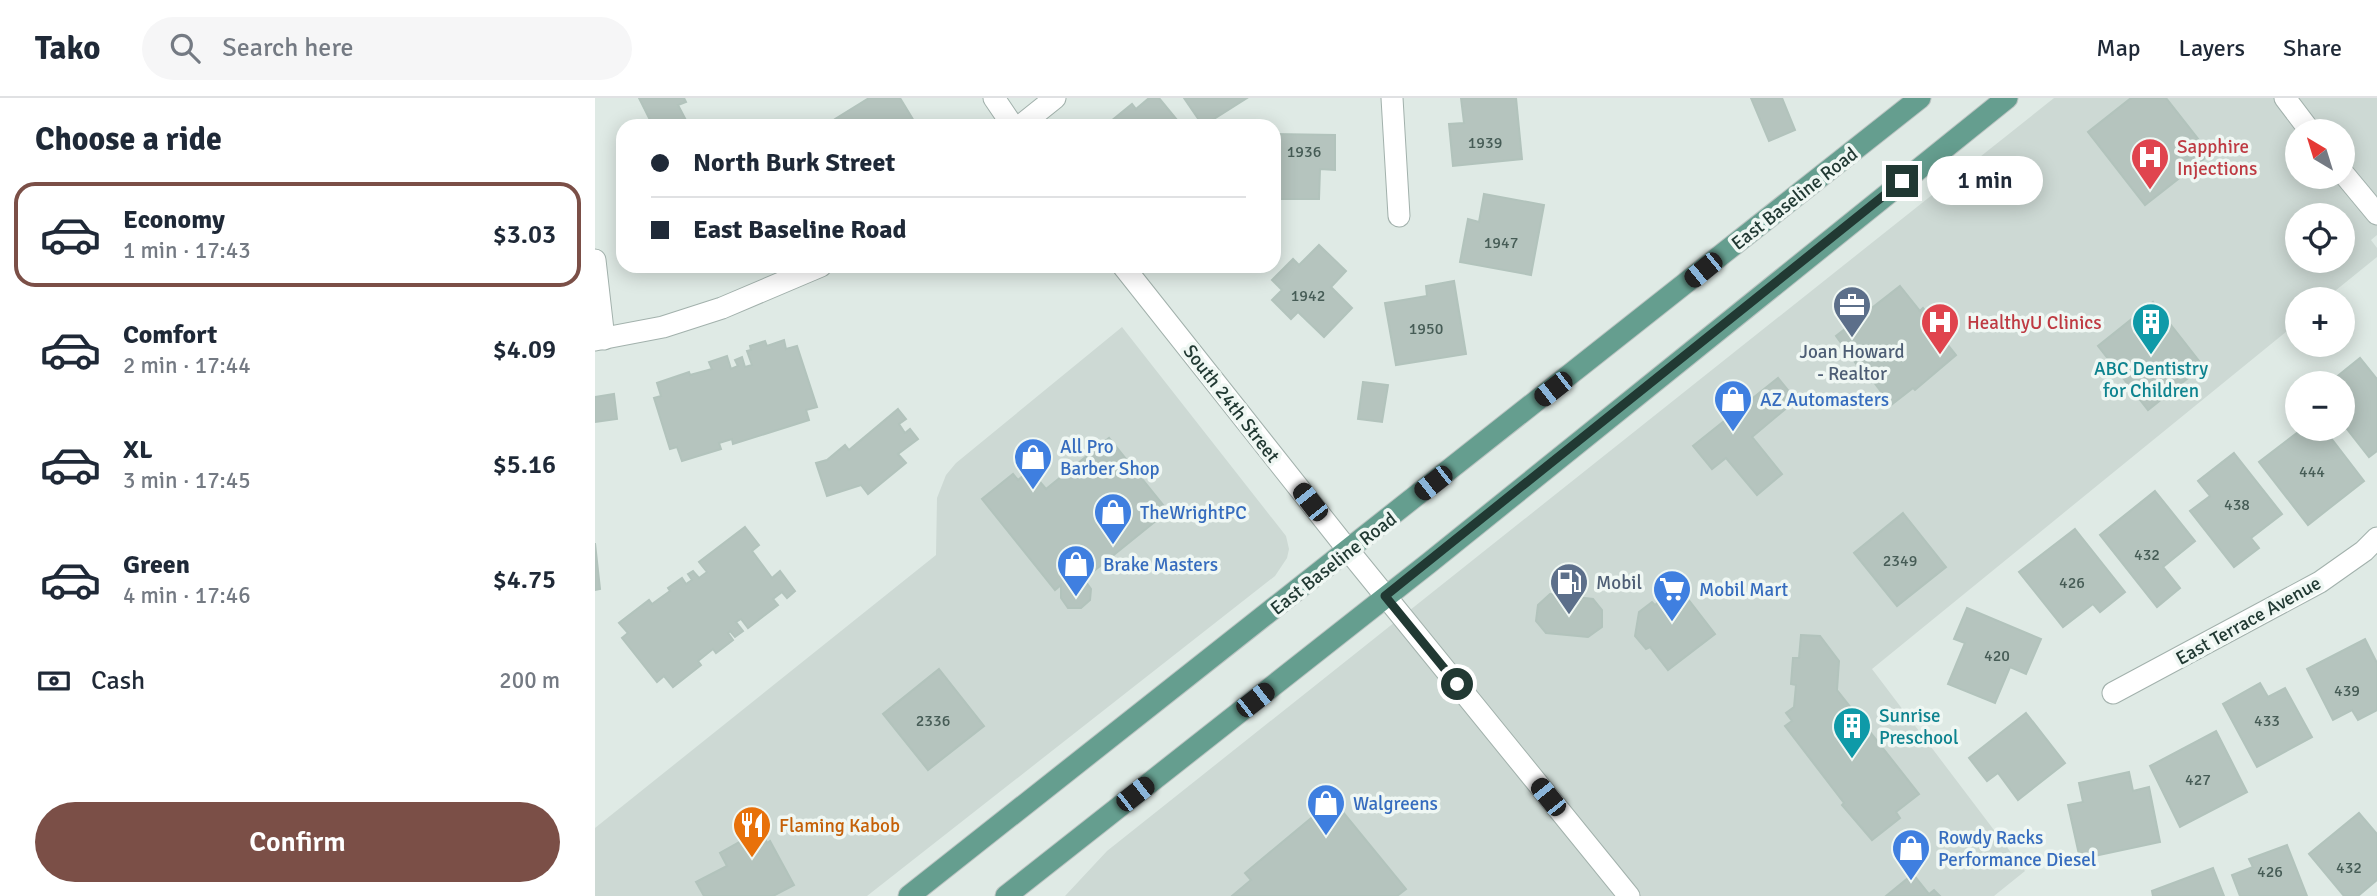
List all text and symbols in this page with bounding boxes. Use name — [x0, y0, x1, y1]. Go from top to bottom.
search box — [142, 17, 632, 80]
text: Tako — [35, 28, 100, 69]
icon: search — [166, 29, 204, 67]
text: Search here — [222, 32, 353, 64]
text: Map — [2096, 33, 2141, 63]
text: Layers — [2179, 33, 2245, 63]
text: Share — [2283, 33, 2342, 63]
north arrow — [2285, 119, 2355, 189]
map controls — [2285, 119, 2355, 441]
text: Choose a ride — [35, 120, 222, 159]
house number: 1939 — [1468, 133, 1502, 153]
place label: Sapphire Injections — [2177, 135, 2257, 181]
hospital icon: Sapphire Injections — [2129, 136, 2171, 191]
house number: 1936 — [1287, 142, 1321, 162]
street label: East Baseline Road — [1727, 142, 1863, 256]
text: North Burk Street — [693, 147, 895, 179]
callout: 1 min — [1927, 156, 2042, 206]
route end — [1886, 165, 1918, 197]
text: 1 min — [1957, 166, 2013, 195]
icon: car — [39, 203, 102, 266]
button: locate — [2285, 203, 2355, 273]
text: Economy — [123, 204, 225, 236]
text: East Baseline Road — [693, 214, 907, 246]
text: $3.03 — [493, 219, 556, 251]
house number: 1947 — [1484, 233, 1518, 253]
text: 1 min · 17:43 — [123, 236, 251, 265]
car — [1681, 249, 1726, 291]
office icon: Joan Howard - Realtor — [1831, 284, 1873, 339]
house number: 1942 — [1291, 286, 1325, 306]
button: + — [2285, 287, 2355, 357]
hospital icon: HealthyU Clinics — [1919, 301, 1961, 356]
building icon: ABC Dentistry for Children — [2130, 301, 2172, 356]
place label: HealthyU Clinics — [1967, 311, 2102, 335]
icon: car — [39, 318, 102, 381]
text: Comfort — [123, 319, 217, 351]
house number: 1950 — [1409, 319, 1443, 339]
text: $4.09 — [493, 334, 556, 366]
street label: South 24th Street — [1178, 340, 1285, 468]
place label: Joan Howard - Realtor — [1799, 340, 1905, 386]
text: 2 min · 17:44 — [123, 351, 251, 380]
place label: ABC Dentistry for Children — [2094, 357, 2208, 403]
car — [1530, 368, 1577, 410]
button: − — [2285, 371, 2355, 441]
shop icon: AZ Automasters — [1712, 378, 1754, 433]
place label: AZ Automasters — [1760, 388, 1889, 412]
icon: car — [39, 433, 102, 496]
text: XL — [123, 434, 153, 466]
place label: All Pro Barber Shop — [1060, 435, 1160, 481]
shop icon: All Pro Barber Shop — [1012, 436, 1054, 491]
text: $5.16 — [493, 449, 556, 481]
car — [1410, 462, 1457, 504]
house number: 444 — [2299, 462, 2325, 482]
text: 3 min · 17:45 — [123, 466, 251, 495]
car — [1289, 479, 1332, 525]
shop icon: TheWrightPC — [1092, 491, 1134, 546]
house number: 438 — [2224, 495, 2250, 515]
place label: TheWrightPC — [1140, 501, 1247, 525]
street label: East Baseline Road — [1266, 507, 1402, 621]
shop icon: Brake Masters — [1055, 543, 1097, 598]
house number: 432 — [2134, 545, 2160, 565]
icon: car — [39, 548, 102, 611]
text: Green — [123, 549, 190, 581]
house number: 2349 — [1883, 551, 1917, 571]
place label: Brake Masters — [1103, 553, 1218, 577]
fuel station icon: Mobil — [1548, 561, 1590, 616]
text: $4.75 — [493, 564, 556, 596]
supermarket icon: Mobil Mart — [1651, 568, 1693, 623]
place label: Mobil — [1596, 571, 1642, 595]
street label: East Terrace Avenue — [2172, 571, 2325, 671]
house number: 426 — [2059, 573, 2085, 593]
place label: Mobil Mart — [1699, 578, 1789, 602]
text: 4 min · 17:46 — [123, 581, 251, 610]
house number: 420 — [1984, 646, 2010, 666]
icon: cash — [35, 662, 73, 700]
text: Cash — [91, 665, 145, 697]
text: 200 m — [499, 666, 560, 695]
route start — [1441, 668, 1473, 700]
car — [1232, 679, 1279, 721]
house number: 439 — [2334, 681, 2360, 701]
place label: Sunrise Preschool — [1879, 704, 1959, 750]
building icon: Sunrise Preschool — [1831, 705, 1873, 760]
house number: 2336 — [916, 711, 950, 731]
house number: 433 — [2254, 711, 2280, 731]
house number: 427 — [2185, 770, 2211, 790]
car — [1112, 773, 1159, 815]
car — [1527, 774, 1570, 820]
shop icon: Walgreens — [1305, 782, 1347, 837]
place label: Walgreens — [1353, 792, 1438, 816]
button: Confirm — [35, 802, 560, 882]
restaurant icon: Flaming Kabob — [731, 804, 773, 859]
place label: Flaming Kabob — [779, 814, 900, 838]
place label: Rowdy Racks Performance Diesel — [1938, 826, 2096, 872]
shop icon: Rowdy Racks Performance Diesel — [1890, 827, 1932, 882]
house number: 432 — [2336, 858, 2362, 878]
house number: 426 — [2257, 862, 2283, 882]

